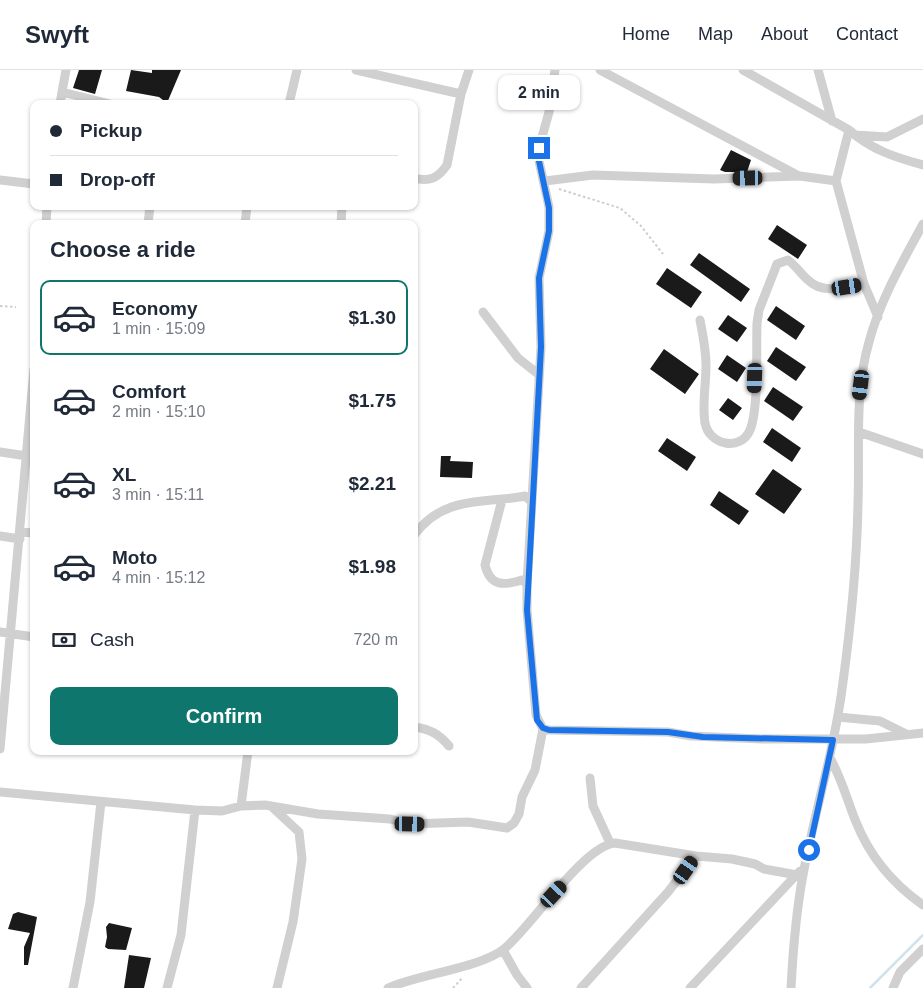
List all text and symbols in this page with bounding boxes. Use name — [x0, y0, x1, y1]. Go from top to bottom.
text: Swyft — [25, 21, 89, 48]
text: Home — [622, 24, 670, 44]
text: Map — [698, 24, 733, 44]
text: About — [761, 24, 808, 44]
text: Contact — [836, 24, 898, 44]
callout: 2 min — [498, 75, 580, 110]
text: 2 min — [518, 84, 560, 101]
text: Pickup — [80, 120, 142, 141]
route end — [528, 137, 550, 159]
text: Drop-off — [80, 169, 155, 190]
car — [732, 170, 763, 186]
text: Choose a ride — [50, 237, 195, 262]
car — [831, 277, 862, 297]
icon: car — [52, 295, 97, 340]
text: Economy — [112, 298, 198, 319]
text: $1.30 — [348, 307, 396, 328]
text: 1 min · 15:09 — [112, 320, 205, 337]
car — [746, 363, 763, 393]
car — [851, 369, 870, 401]
icon: car — [52, 378, 97, 423]
text: Comfort — [112, 381, 186, 402]
text: $1.75 — [348, 390, 396, 411]
text: 2 min · 15:10 — [112, 403, 205, 420]
icon: car — [52, 461, 97, 506]
text: XL — [112, 464, 136, 485]
text: $2.21 — [348, 473, 396, 494]
text: 3 min · 15:11 — [112, 486, 204, 503]
icon: car — [52, 544, 97, 589]
text: Moto — [112, 547, 157, 568]
text: $1.98 — [348, 556, 396, 577]
text: 4 min · 15:12 — [112, 569, 205, 586]
icon: cash — [50, 626, 78, 654]
text: Cash — [90, 629, 134, 650]
text: 720 m — [354, 631, 398, 648]
button: Confirm — [50, 687, 398, 745]
car — [394, 816, 425, 832]
route start — [798, 839, 820, 861]
car — [671, 853, 700, 887]
car — [538, 878, 569, 910]

